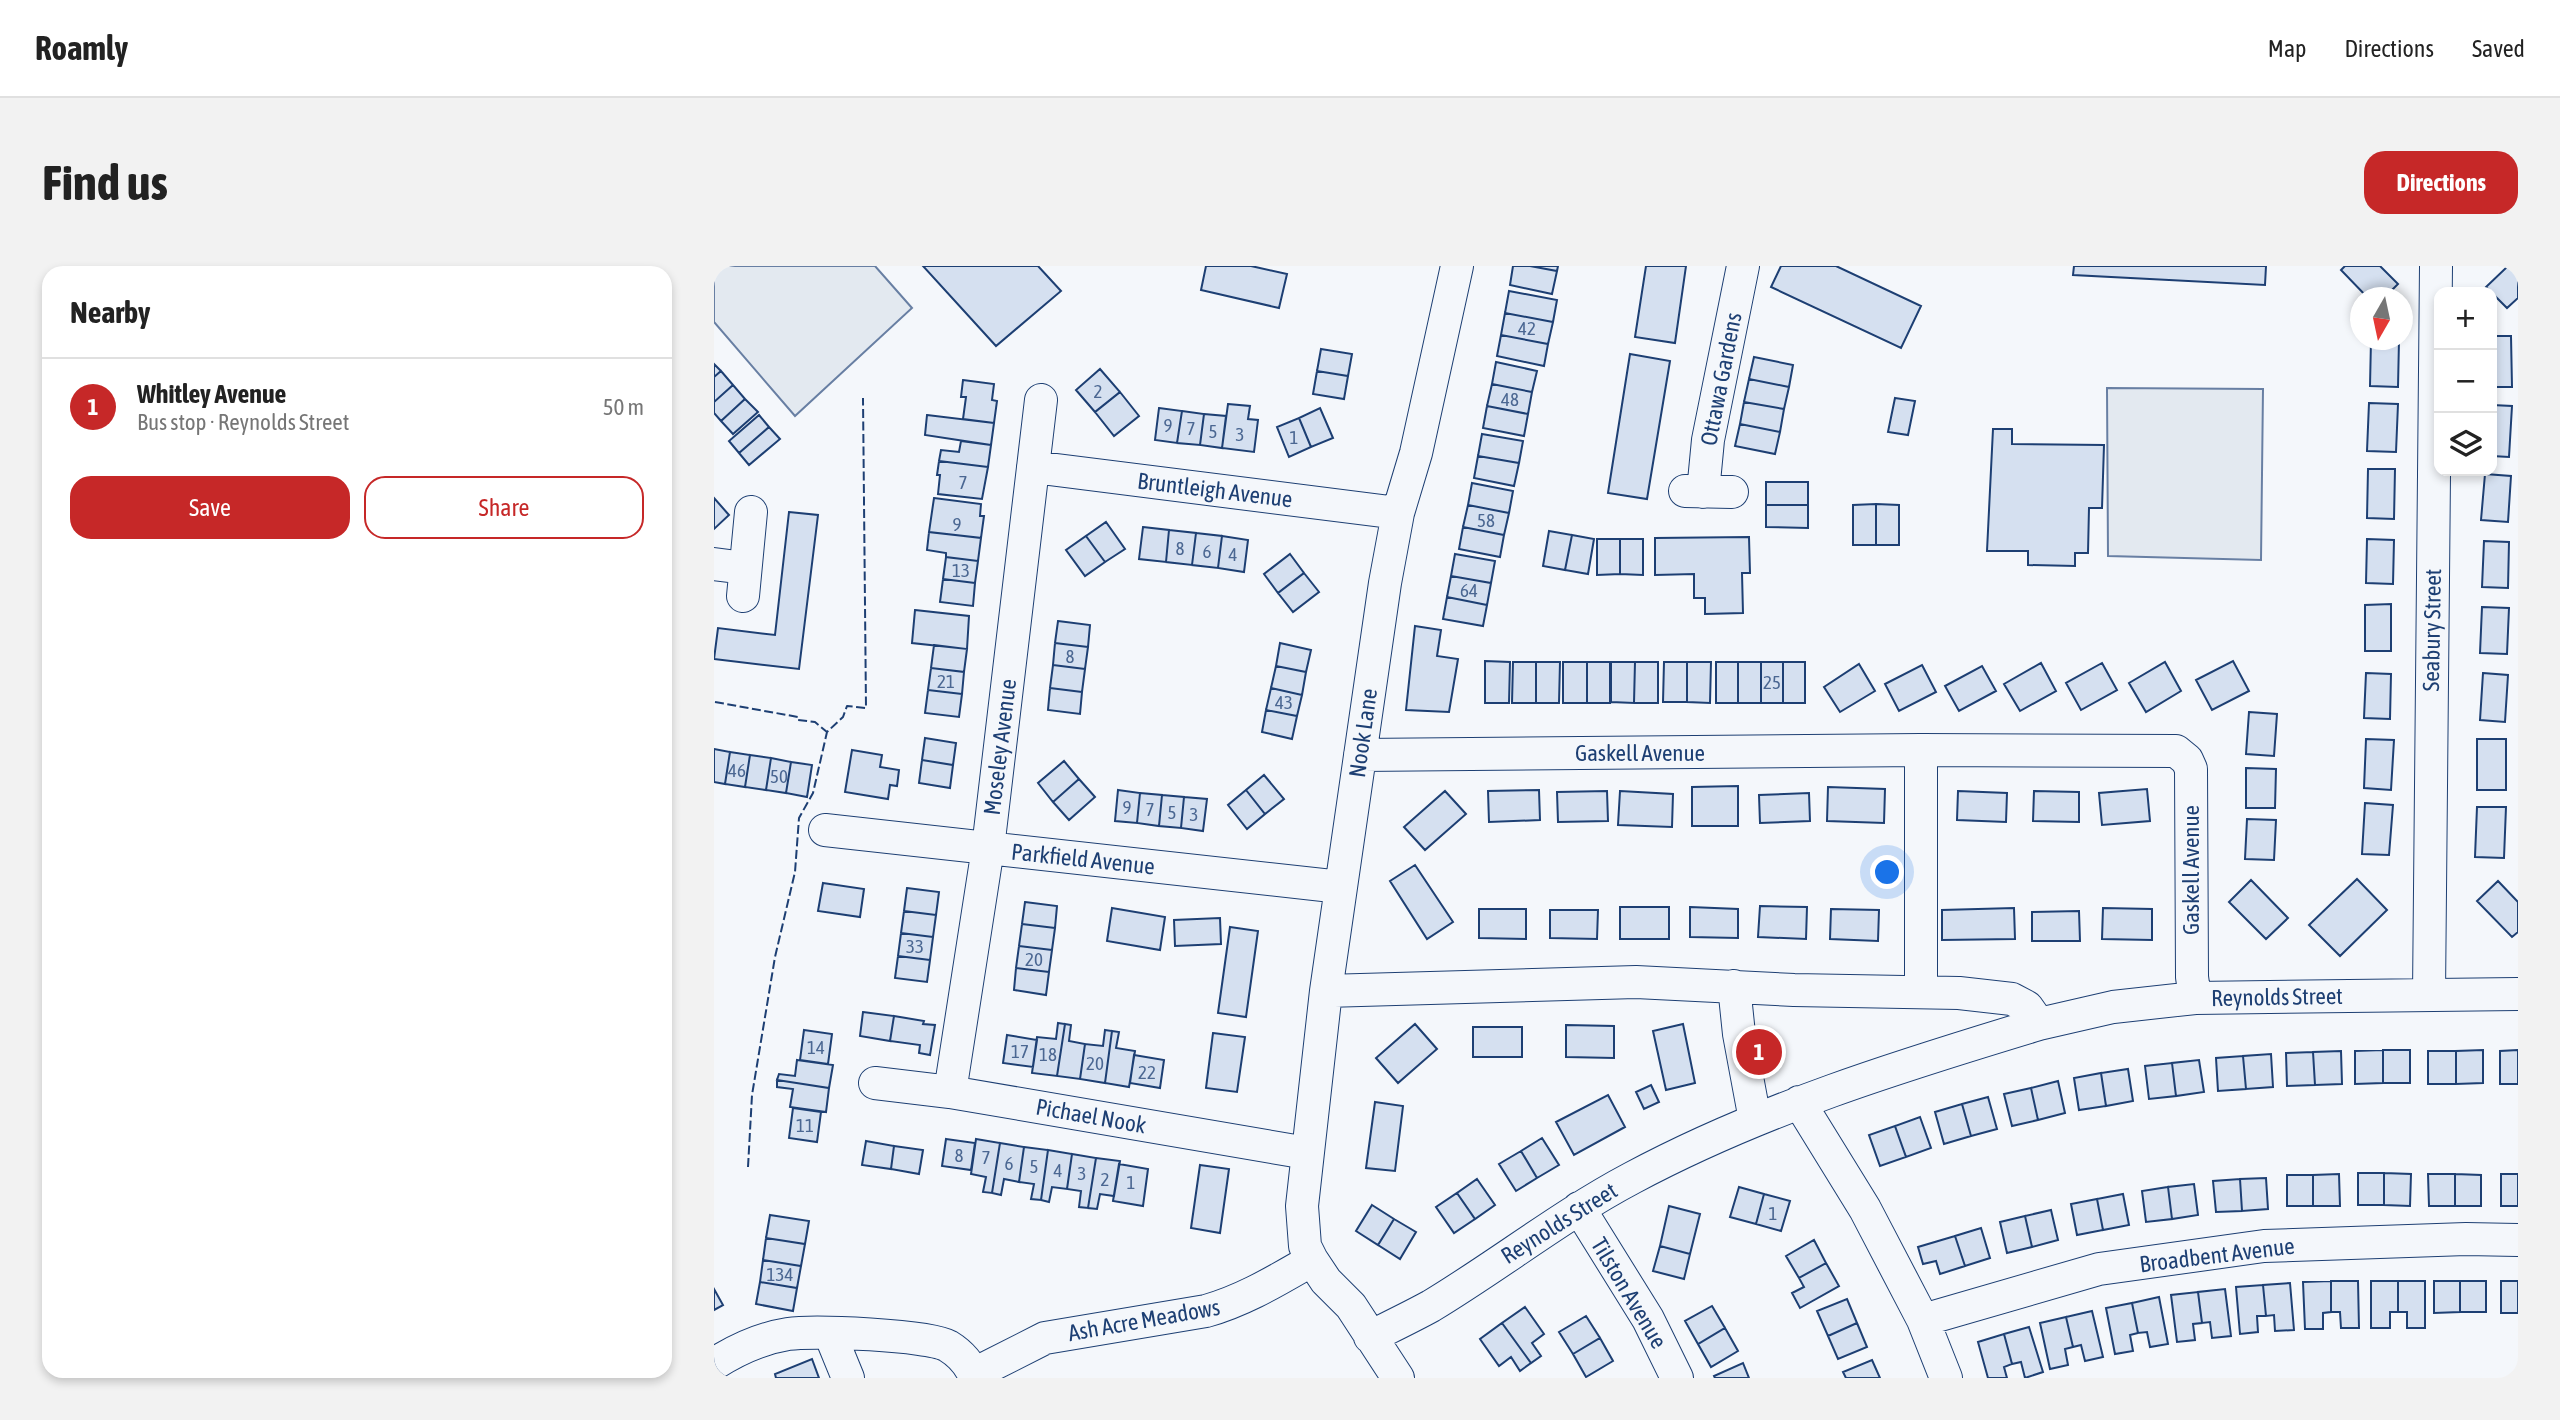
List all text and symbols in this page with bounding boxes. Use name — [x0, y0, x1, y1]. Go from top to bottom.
text: Roamly — [35, 29, 128, 67]
text: Map — [2268, 35, 2306, 62]
text: Directions — [2344, 35, 2434, 62]
text: Saved — [2472, 35, 2525, 62]
button: Directions — [2364, 151, 2518, 214]
text: Find us — [42, 154, 168, 210]
north arrow — [2350, 287, 2413, 350]
map controls — [2434, 287, 2497, 476]
button: + — [2434, 287, 2497, 350]
text: Nearby — [70, 295, 150, 329]
street label: Ottawa Gardens — [1695, 310, 1747, 448]
house number: 42 — [1518, 317, 1536, 339]
button: − — [2434, 350, 2497, 413]
text: Whitley Avenue — [137, 379, 286, 409]
house number: 2 — [1094, 380, 1102, 402]
house number: 48 — [1501, 388, 1519, 410]
text: 1 — [88, 394, 98, 420]
text: 50 m — [603, 394, 644, 420]
text: Bus stop · Reynolds Street — [137, 409, 349, 435]
button: layers — [2434, 413, 2497, 476]
house number: 9 — [1164, 414, 1173, 436]
house number: 7 — [1187, 417, 1195, 439]
house number: 5 — [1209, 420, 1217, 442]
house number: 3 — [1236, 423, 1244, 445]
house number: 1 — [1290, 426, 1298, 448]
street label: Bruntleigh Avenue — [1136, 468, 1294, 512]
house number: 7 — [959, 471, 967, 493]
button: Save — [70, 476, 350, 539]
button: Share — [364, 476, 644, 539]
house number: 58 — [1477, 509, 1495, 531]
house number: 9 — [953, 513, 962, 535]
house number: 8 — [1176, 537, 1185, 559]
house number: 6 — [1203, 540, 1212, 562]
house number: 4 — [1229, 543, 1238, 565]
house number: 13 — [952, 559, 970, 581]
street label: Seabury Street — [2418, 568, 2446, 692]
house number: 64 — [1460, 579, 1478, 601]
house number: 8 — [1066, 645, 1075, 667]
house number: 21 — [937, 670, 955, 692]
house number: 25 — [1763, 671, 1781, 693]
street label: Moseley Avenue — [979, 677, 1021, 817]
street label: Nook Lane — [1344, 687, 1382, 779]
house number: 43 — [1275, 691, 1293, 713]
street label: Gaskell Avenue — [1575, 740, 1705, 766]
house number: 46 — [728, 759, 746, 781]
house number: 50 — [770, 765, 788, 787]
house number: 9 — [1123, 796, 1132, 818]
house number: 7 — [1146, 798, 1154, 820]
house number: 5 — [1168, 801, 1176, 823]
house number: 3 — [1190, 803, 1198, 825]
street label: Gaskell Avenue — [2178, 805, 2204, 935]
street label: Parkfield Avenue — [1010, 839, 1156, 879]
your location — [1870, 855, 1904, 889]
house number: 33 — [906, 935, 924, 957]
house number: 20 — [1025, 948, 1043, 970]
street label: Reynolds Street — [2211, 983, 2343, 1011]
pin: 1 — [1736, 1026, 1782, 1078]
house number: 14 — [807, 1036, 825, 1058]
house number: 17 — [1011, 1040, 1029, 1062]
house number: 18 — [1039, 1043, 1057, 1065]
house number: 20 — [1086, 1052, 1104, 1074]
house number: 22 — [1138, 1061, 1156, 1083]
street label: Pichael Nook — [1034, 1094, 1148, 1138]
house number: 11 — [796, 1114, 814, 1136]
house number: 8 — [955, 1144, 964, 1166]
house number: 7 — [982, 1146, 990, 1168]
house number: 6 — [1005, 1152, 1014, 1174]
house number: 5 — [1030, 1155, 1038, 1177]
house number: 4 — [1054, 1159, 1063, 1181]
house number: 3 — [1078, 1162, 1086, 1184]
house number: 2 — [1101, 1168, 1109, 1190]
house number: 1 — [1127, 1171, 1135, 1193]
street label: Reynolds Street — [1496, 1177, 1622, 1269]
house number: 1 — [1769, 1202, 1777, 1224]
street label: Tilston Avenue — [1586, 1233, 1672, 1353]
street label: Broadbent Avenue — [2138, 1233, 2296, 1277]
house number: 134 — [767, 1263, 793, 1285]
street label: Ash Acre Meadows — [1066, 1294, 1222, 1346]

